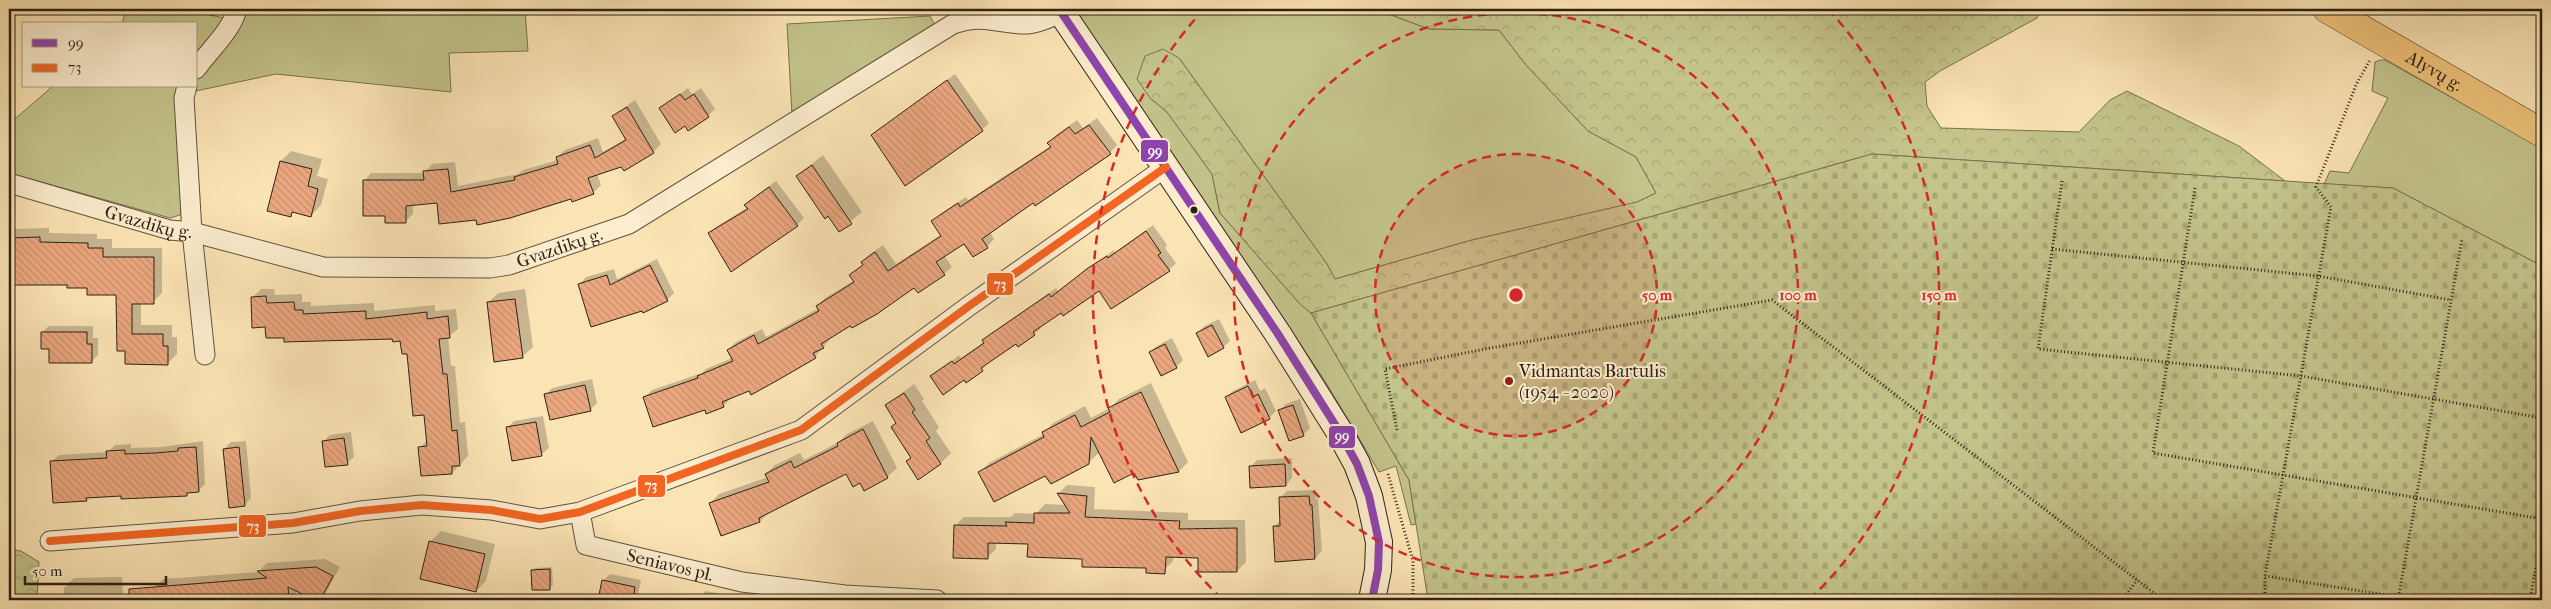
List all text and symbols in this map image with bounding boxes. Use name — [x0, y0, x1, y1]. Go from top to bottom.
legend — [22, 22, 198, 88]
text: 99 — [68, 34, 84, 52]
street label: Alyvų g. — [2401, 46, 2466, 96]
text: 73 — [68, 58, 81, 76]
line badge: 99 — [1140, 139, 1169, 163]
text: 99 — [1147, 143, 1162, 160]
street label: Gvazdikų g. — [102, 202, 193, 243]
unlabelled marker — [1189, 205, 1199, 215]
street label: Gvazdikų g. — [514, 224, 605, 273]
line badge: 73 — [986, 272, 1014, 296]
text: 73 — [993, 276, 1007, 293]
centre of rings — [1507, 286, 1525, 304]
text: 50 m — [1642, 286, 1673, 304]
text: 100 m — [1779, 286, 1817, 304]
text: 150 m — [1921, 286, 1957, 304]
place label: Vidmantas Bartulis (1954 - 2020) — [1518, 361, 1666, 403]
marker: Vidmantas Bartulis (1954 - 2020) — [1503, 375, 1515, 387]
line badge: 99 — [1328, 425, 1356, 449]
text: 99 — [1334, 428, 1349, 445]
line badge: 73 — [637, 474, 666, 498]
text: 73 — [644, 477, 658, 494]
line badge: 73 — [238, 514, 267, 538]
text: 73 — [246, 518, 260, 535]
street label: Seniavos pl. — [625, 545, 715, 586]
scale bar — [25, 554, 166, 586]
text: 50 m — [32, 562, 63, 580]

